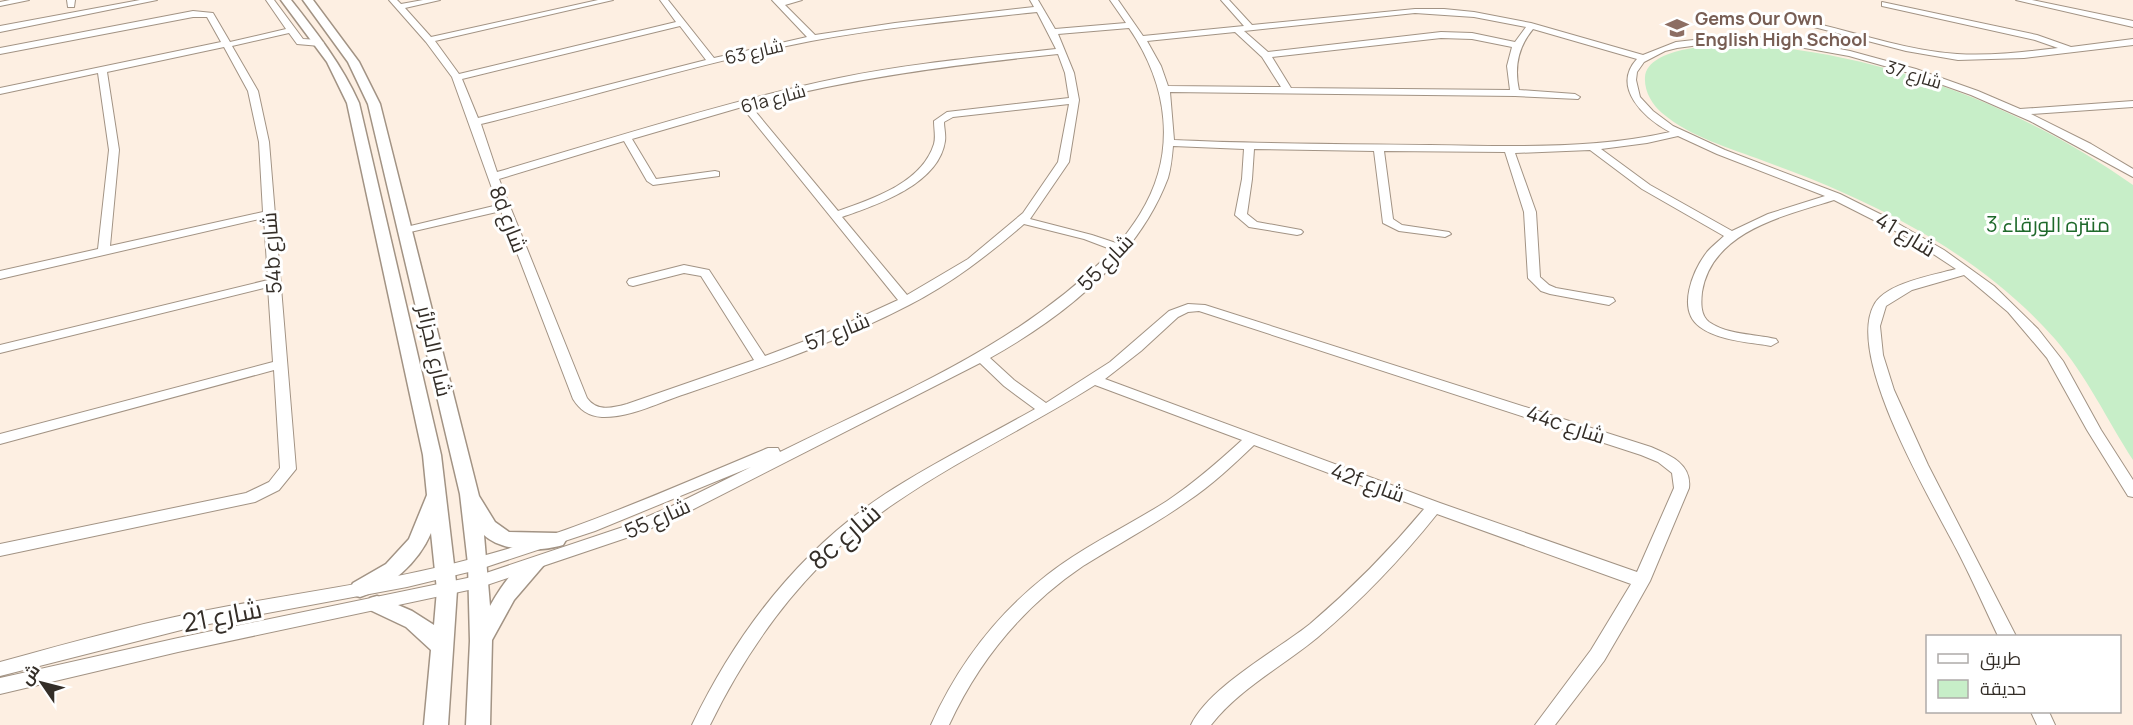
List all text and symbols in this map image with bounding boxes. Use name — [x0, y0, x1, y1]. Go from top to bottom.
place label: Gems Our Own English High School — [1695, 6, 1867, 51]
school or university icon: Gems Our Own English High School — [1664, 15, 1690, 41]
street label: شارع 63 — [722, 33, 786, 70]
street label: شارع 37 — [1883, 54, 1945, 95]
street label: 61a شارع — [738, 78, 808, 119]
street label: 8d شارع — [483, 182, 535, 257]
street label: شارع 41 — [1870, 205, 1941, 264]
park label: منتزه الورقاء 3 — [1986, 210, 2110, 238]
street label: 54b شارع — [254, 211, 289, 295]
street label: شارع 55 — [1071, 227, 1140, 297]
street label: شارع الجزائر — [410, 302, 459, 400]
street label: شارع 57 — [800, 305, 874, 358]
street label: 44c شارع — [1523, 398, 1609, 451]
street label: 42f شارع — [1327, 456, 1409, 509]
street label: شارع 55 — [620, 491, 695, 546]
street label: 8c شارع — [800, 495, 888, 577]
street label: شارع 21 — [179, 590, 265, 640]
legend — [1926, 635, 2121, 713]
text: طريق — [1980, 646, 2021, 671]
north arrow — [12, 653, 72, 713]
text: ش — [15, 660, 45, 689]
text: حديقة — [1980, 676, 2026, 700]

